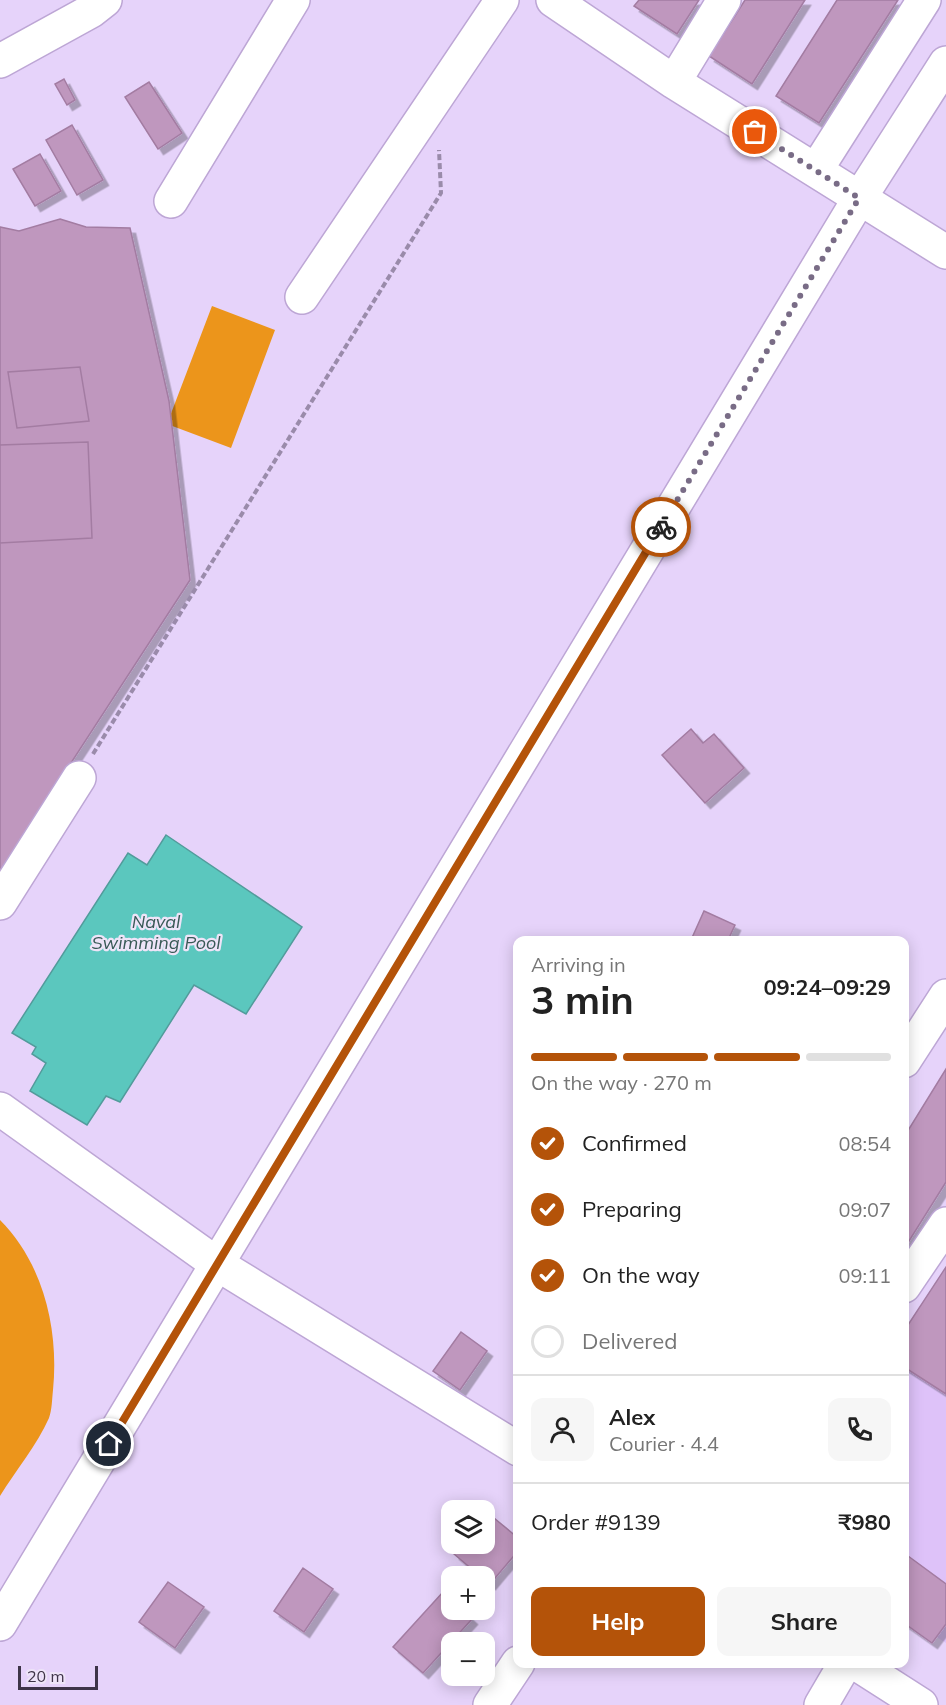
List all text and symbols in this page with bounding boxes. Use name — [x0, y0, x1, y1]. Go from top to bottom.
pin — [729, 106, 780, 157]
icon: bag — [738, 115, 771, 148]
courier — [631, 497, 691, 557]
icon: bike — [645, 511, 678, 544]
water label: Naval Swimming Pool — [91, 910, 221, 954]
text: Arriving in — [531, 952, 626, 977]
text: 09:24–09:29 — [763, 973, 891, 1001]
text: 3 min — [531, 975, 634, 1024]
text: On the way · 270 m — [531, 1070, 712, 1095]
icon: check — [531, 1127, 564, 1160]
text: Confirmed — [582, 1129, 687, 1157]
text: 08:54 — [838, 1131, 891, 1156]
icon: check — [531, 1193, 564, 1226]
text: Preparing — [582, 1195, 682, 1223]
text: 09:07 — [838, 1197, 891, 1222]
icon: check — [531, 1259, 564, 1292]
text: On the way — [582, 1261, 700, 1289]
text: 09:11 — [838, 1263, 891, 1288]
text: Delivered — [582, 1327, 677, 1355]
button: person — [531, 1398, 594, 1461]
button: phone — [828, 1398, 891, 1461]
text: Alex — [609, 1403, 655, 1431]
pin — [83, 1418, 134, 1469]
icon: home — [92, 1427, 125, 1460]
text: Courier · 4.4 — [609, 1431, 719, 1456]
map controls — [441, 1500, 495, 1686]
button: layers — [441, 1500, 495, 1554]
text: Order #9139 — [531, 1508, 661, 1536]
text: ₹980 — [838, 1508, 891, 1536]
button: + — [441, 1566, 495, 1620]
button: Help — [531, 1587, 705, 1656]
button: Share — [717, 1587, 891, 1656]
button: − — [441, 1632, 495, 1686]
scale bar — [18, 1663, 98, 1690]
text: 20 m — [27, 1666, 64, 1686]

